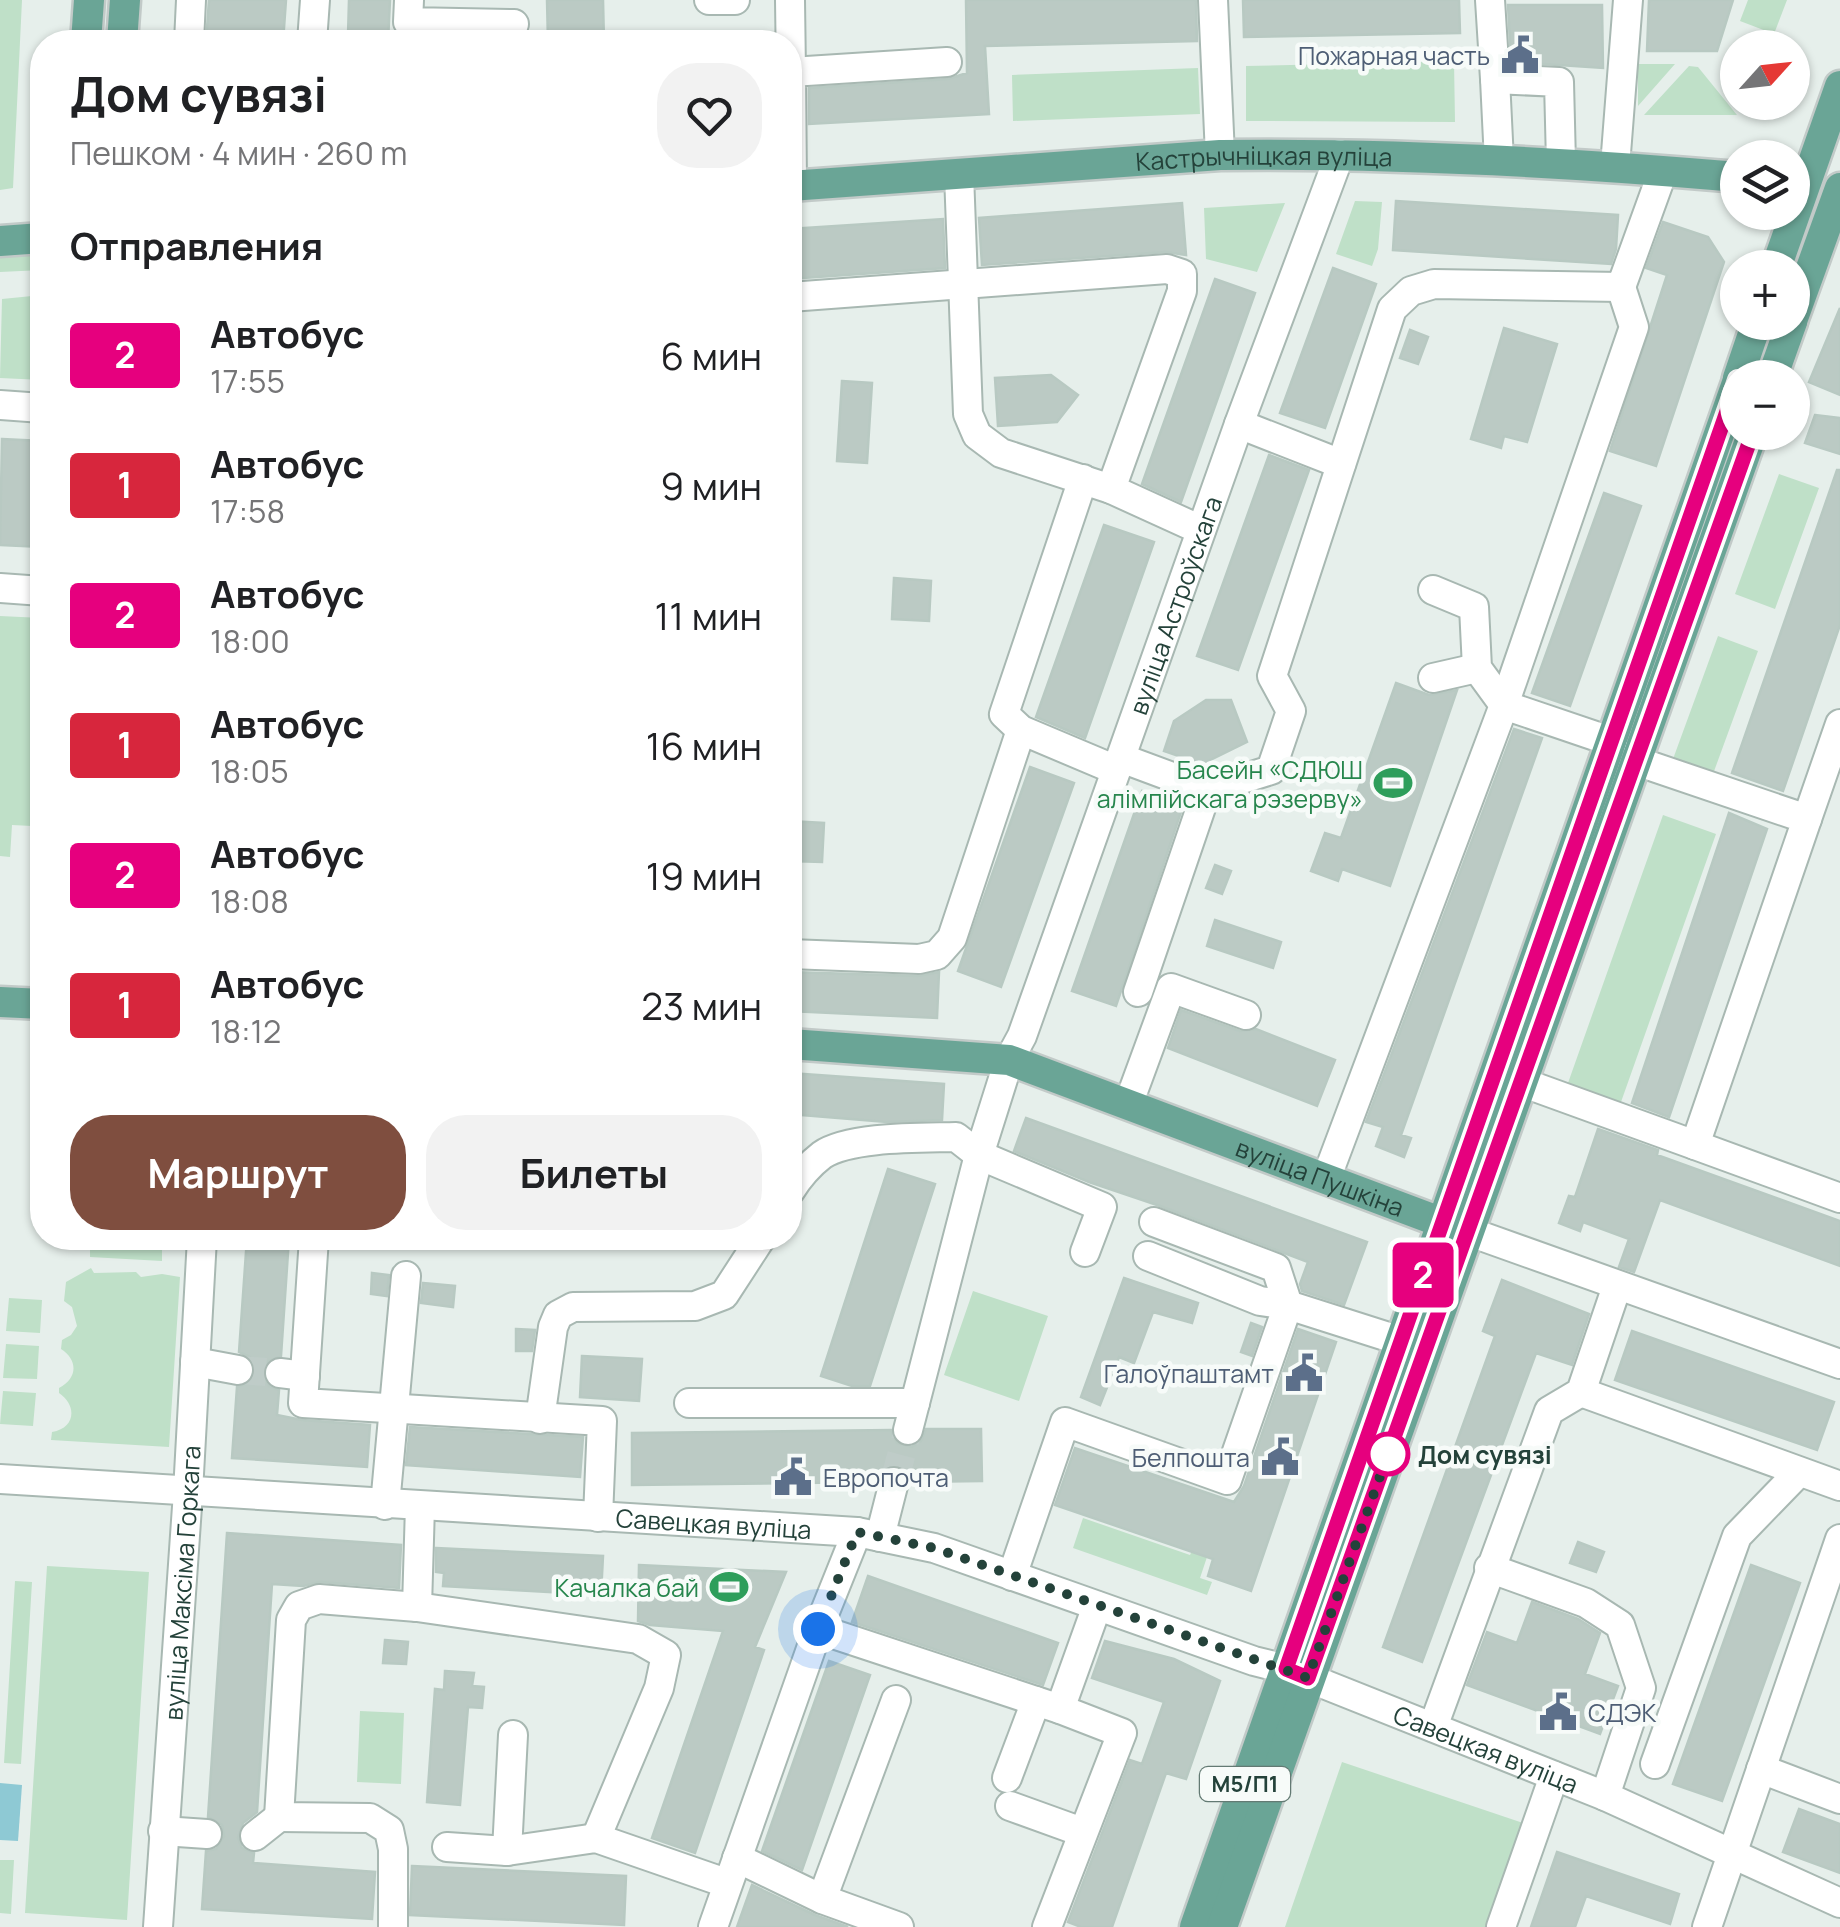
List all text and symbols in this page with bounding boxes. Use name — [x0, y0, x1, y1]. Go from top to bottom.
north arrow — [1720, 30, 1810, 120]
map controls — [1720, 30, 1810, 450]
public building icon: Пожарная часть — [1499, 34, 1541, 76]
place label: Пожарная часть — [1298, 38, 1490, 73]
text: Дом сувязі — [70, 61, 327, 126]
button: heart — [657, 63, 762, 168]
text: Пешком · 4 мин · 260 m — [70, 131, 407, 175]
street label: Кастрычніцкая вуліца — [1134, 137, 1393, 179]
button: layers — [1720, 140, 1810, 230]
text: Отправления — [70, 219, 323, 271]
button: + — [1720, 250, 1810, 340]
text: Автобус — [210, 307, 364, 359]
text: 6 мин — [660, 329, 762, 381]
text: 2 — [115, 331, 135, 379]
text: 17:55 — [210, 359, 285, 403]
button: − — [1720, 360, 1810, 450]
text: Автобус — [210, 437, 364, 489]
text: 9 мин — [660, 459, 762, 511]
text: 1 — [117, 461, 133, 509]
text: 17:58 — [210, 489, 285, 533]
street label: вуліца Астроўскага — [1120, 491, 1230, 719]
text: Автобус — [210, 567, 364, 619]
text: 11 мин — [654, 589, 762, 641]
text: 2 — [115, 591, 135, 639]
text: 18:00 — [210, 619, 290, 663]
text: Автобус — [210, 697, 364, 749]
text: 16 мин — [646, 719, 762, 771]
text: 1 — [117, 721, 133, 769]
text: 18:05 — [210, 749, 289, 793]
place label: Басейн «СДЮШ алімпійскага рэзерву» — [1097, 752, 1363, 816]
sports icon: Басейн «СДЮШ алімпійскага рэзерву» — [1372, 762, 1414, 804]
text: Автобус — [210, 827, 364, 879]
text: 19 мин — [646, 849, 762, 901]
text: 2 — [115, 851, 135, 899]
text: 18:08 — [210, 879, 289, 923]
text: Автобус — [210, 957, 364, 1009]
text: 23 мин — [641, 979, 762, 1031]
text: 1 — [117, 981, 133, 1029]
text: 18:12 — [210, 1009, 281, 1053]
button: Маршрут — [70, 1115, 406, 1230]
button: Билеты — [426, 1115, 762, 1230]
street label: вуліца Пушкіна — [1231, 1129, 1409, 1224]
line badge: 2 — [1390, 1242, 1456, 1308]
text: 2 — [1413, 1251, 1433, 1299]
public building icon: Галоўпаштамт — [1283, 1352, 1325, 1394]
place label: Галоўпаштамт — [1104, 1356, 1274, 1391]
marker: Дом сувязі — [1367, 1433, 1409, 1475]
public building icon: Белпошта — [1259, 1436, 1301, 1478]
place label: Дом сувязі — [1418, 1437, 1552, 1472]
place label: Белпошта — [1132, 1440, 1250, 1475]
street label: вуліца Максіма Горкага — [155, 1444, 208, 1721]
public building icon: Европочта — [772, 1456, 814, 1498]
place label: Европочта — [823, 1460, 949, 1495]
street label: Савецкая вуліца — [615, 1500, 813, 1547]
sports icon: Качалка бай — [708, 1566, 750, 1608]
place label: Качалка бай — [554, 1570, 699, 1605]
your location — [793, 1604, 843, 1654]
public building icon: СДЭК — [1537, 1691, 1579, 1733]
place label: СДЭК — [1588, 1695, 1656, 1730]
street label: Савецкая вуліца — [1389, 1696, 1584, 1801]
road number: М5/П1 — [1200, 1767, 1290, 1801]

